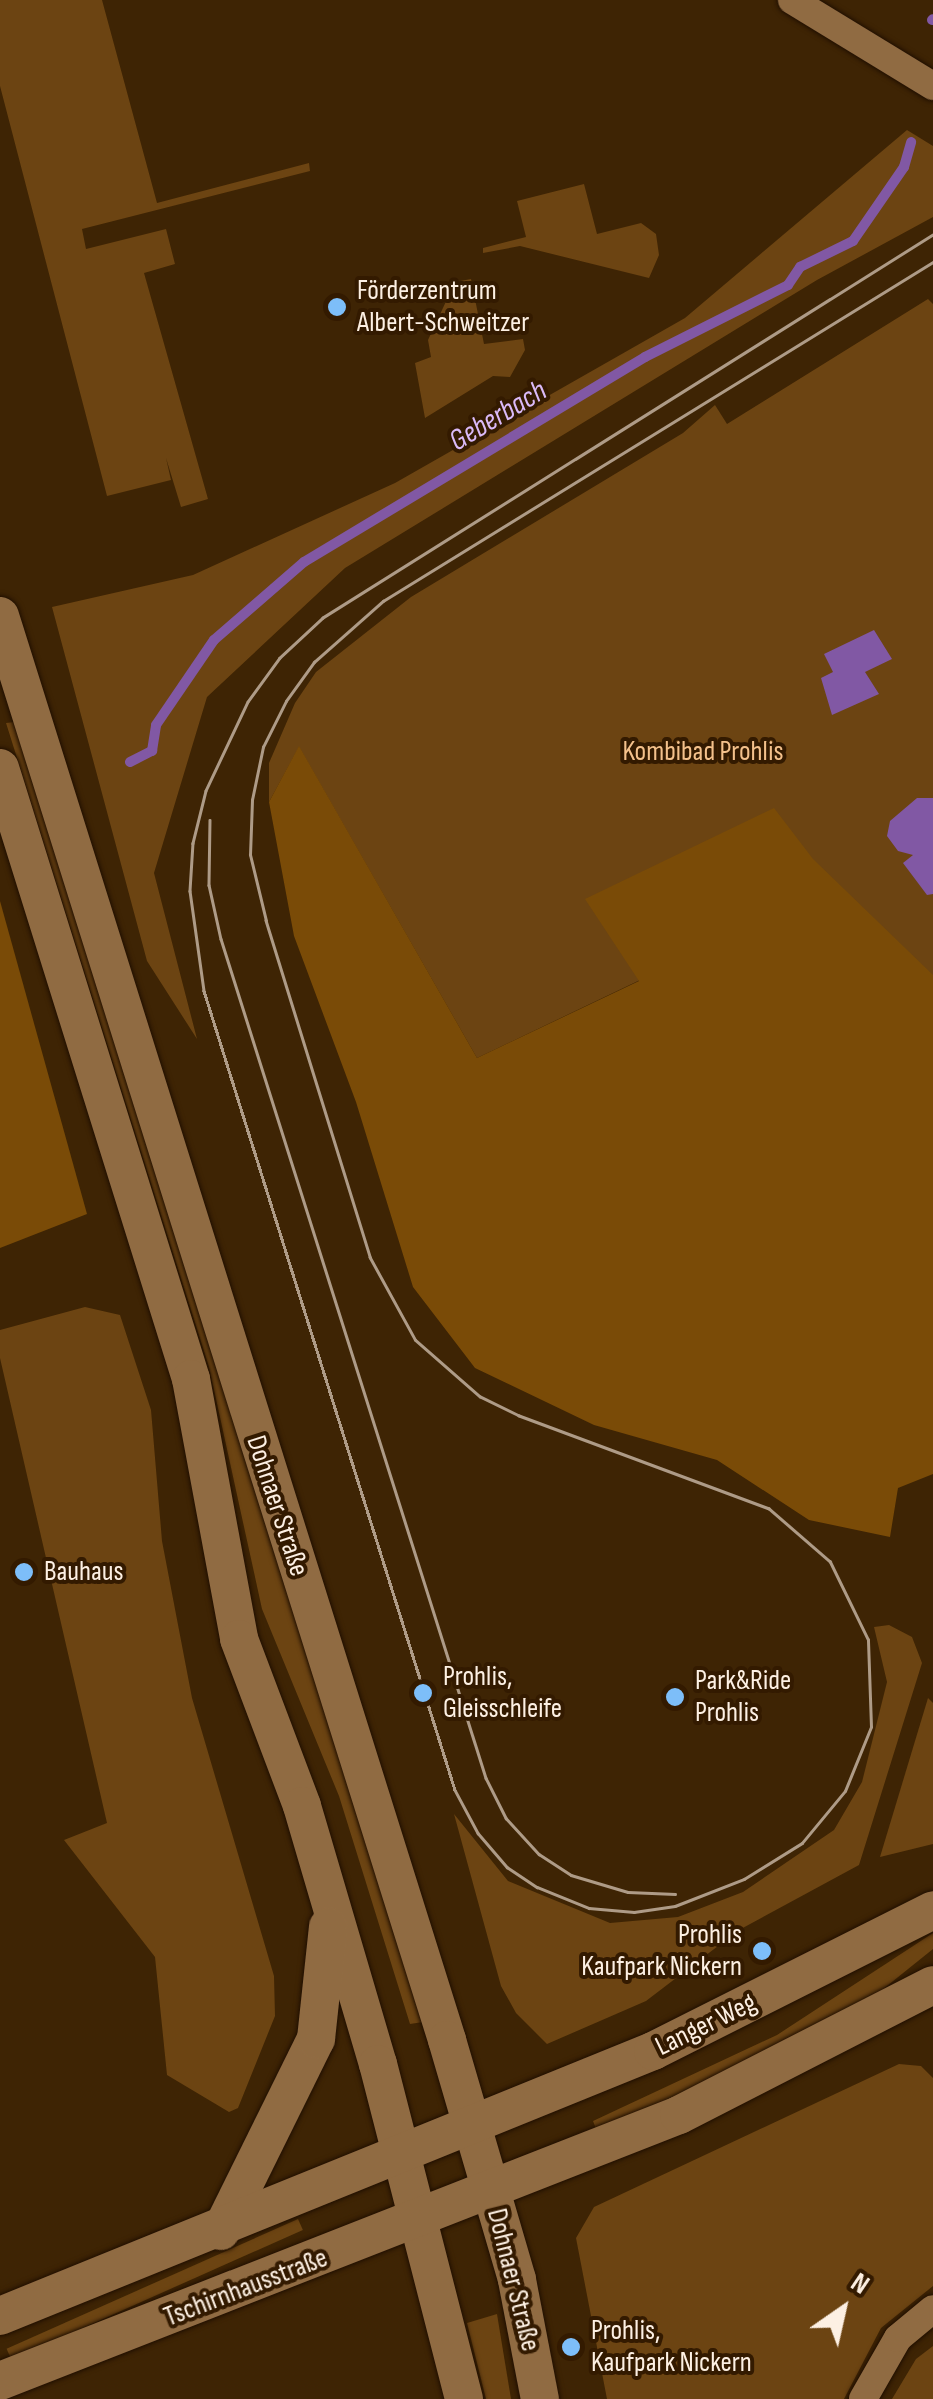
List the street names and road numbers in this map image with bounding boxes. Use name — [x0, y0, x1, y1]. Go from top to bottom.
street label: Dohnaer Straße — [238, 1431, 316, 1581]
street label: Langer Weg — [650, 1986, 762, 2064]
street label: Dohnaer Straße — [479, 2205, 547, 2355]
street label: Tschirnhausstraße — [160, 2241, 332, 2335]

